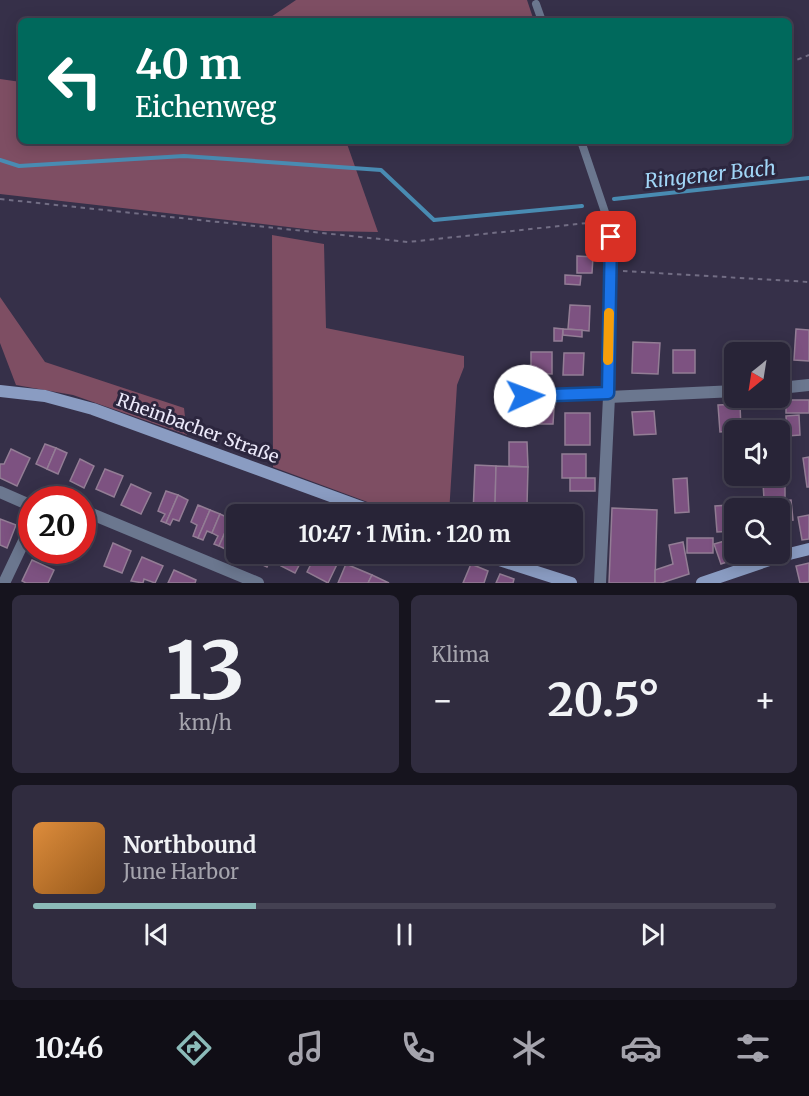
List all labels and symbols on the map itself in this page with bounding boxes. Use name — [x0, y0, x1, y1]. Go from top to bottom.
water label: Ringener Bach — [643, 155, 777, 193]
pin — [585, 211, 636, 262]
north arrow — [724, 342, 790, 408]
position arrow — [493, 364, 557, 428]
street label: Rheinbacher Straße — [114, 388, 282, 468]
speed limit sign: 20 — [18, 486, 96, 564]

